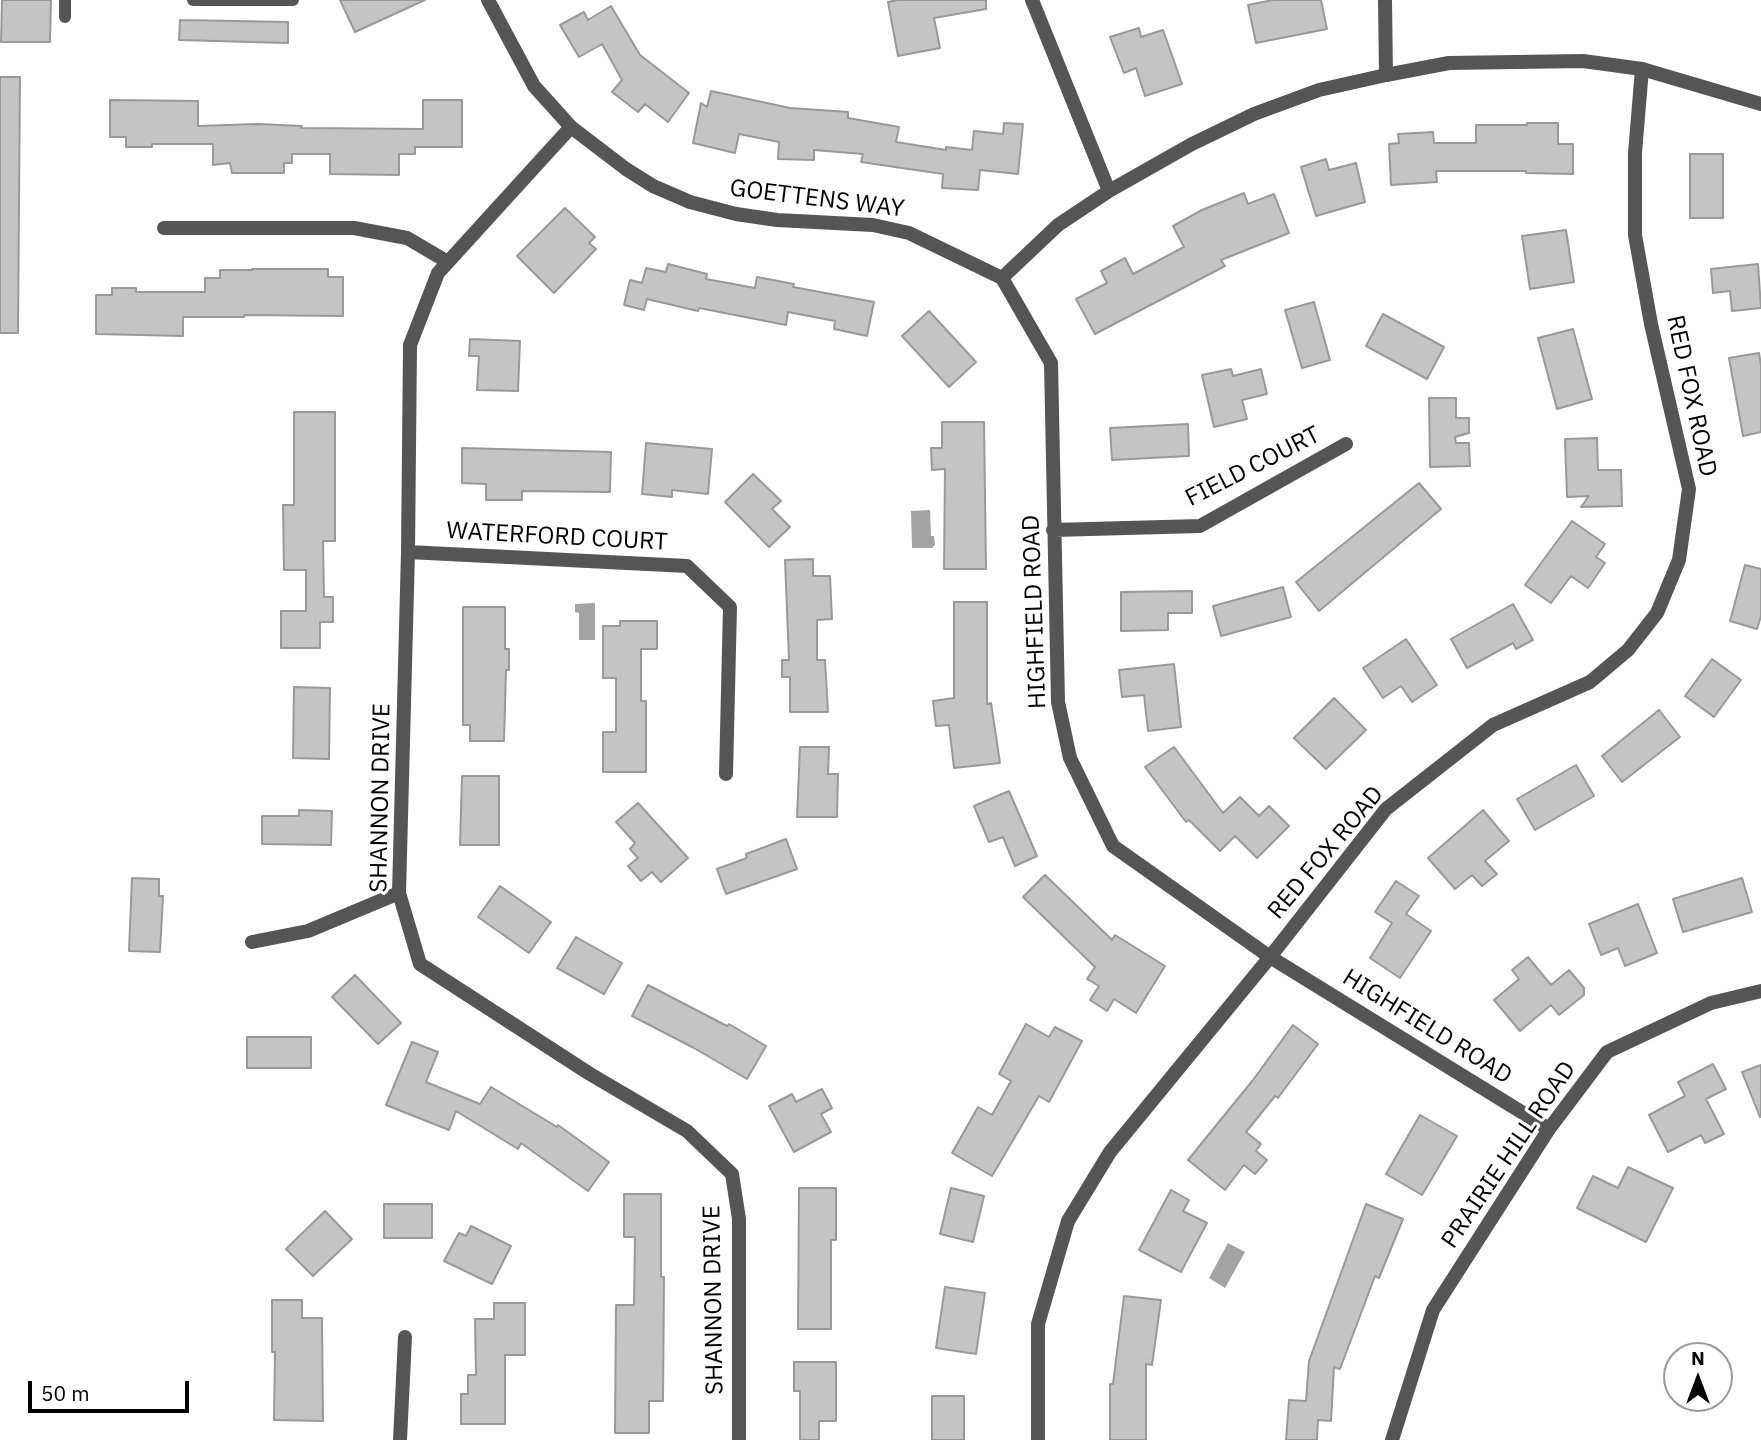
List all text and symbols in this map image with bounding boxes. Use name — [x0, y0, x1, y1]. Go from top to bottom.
street label: GOETTENS WAY — [728, 174, 906, 224]
street label: RED FOX ROAD — [1660, 313, 1722, 479]
street label: FIELD COURT — [1181, 421, 1325, 513]
street label: HIGHFIELD ROAD — [1017, 514, 1053, 710]
street label: WATERFORD COURT — [446, 517, 668, 557]
street label: SHANNON DRIVE — [365, 703, 397, 893]
street label: RED FOX ROAD — [1262, 781, 1390, 925]
street label: HIGHFIELD ROAD — [1337, 963, 1517, 1091]
street label: PRAIRIE HILL ROAD — [1436, 1056, 1582, 1254]
street label: SHANNON DRIVE — [698, 1205, 730, 1395]
north arrow — [1663, 1342, 1733, 1412]
text: N — [1691, 1346, 1705, 1370]
scale bar — [32, 1366, 192, 1410]
text: 50 m — [41, 1379, 90, 1407]

